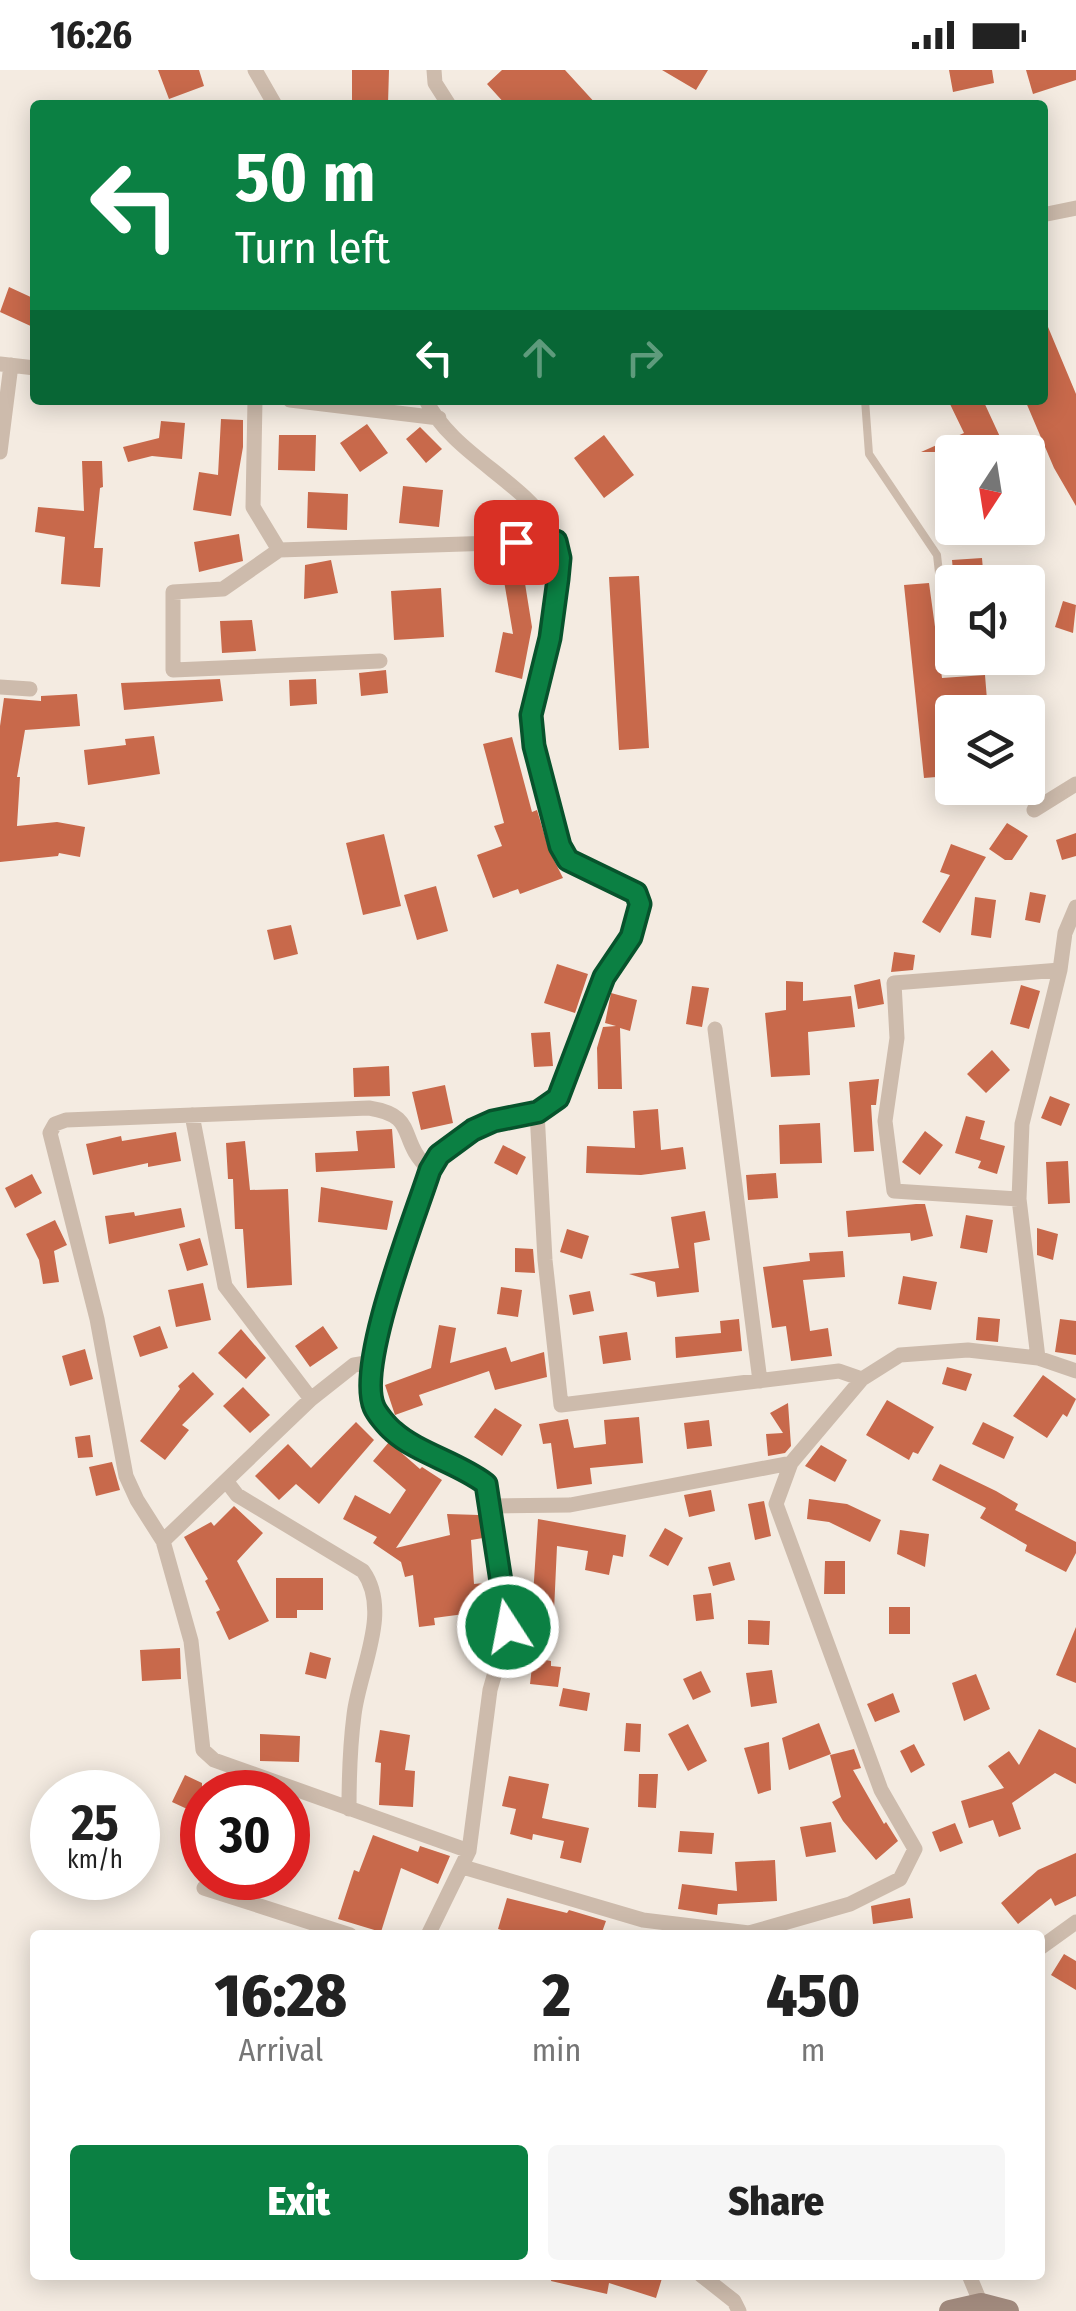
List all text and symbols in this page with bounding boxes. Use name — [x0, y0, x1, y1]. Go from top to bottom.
text: 16:26 — [50, 12, 132, 58]
text: 50 m — [235, 136, 376, 220]
icon: left — [70, 140, 200, 270]
text: Turn left — [235, 221, 390, 275]
icon: left — [407, 330, 462, 385]
icon: ahead — [512, 330, 567, 385]
icon: right — [617, 330, 672, 385]
north arrow — [935, 435, 1045, 545]
map controls — [935, 435, 1045, 805]
pin — [474, 500, 559, 585]
icon: arrive — [489, 515, 544, 570]
button: sound — [935, 565, 1045, 675]
button: layers — [935, 695, 1045, 805]
position arrow — [456, 1575, 560, 1679]
speed limit sign: 30 — [180, 1770, 310, 1900]
text: 25 — [71, 1793, 119, 1853]
text: km/h — [67, 1845, 123, 1875]
text: 16:28 — [215, 1960, 347, 2032]
text: 2 — [542, 1960, 571, 2032]
text: 450 — [766, 1960, 860, 2032]
text: Arrival — [238, 2031, 323, 2069]
text: min — [532, 2031, 581, 2069]
text: m — [801, 2031, 825, 2069]
button: Exit — [70, 2145, 528, 2260]
button: Share — [548, 2145, 1005, 2260]

